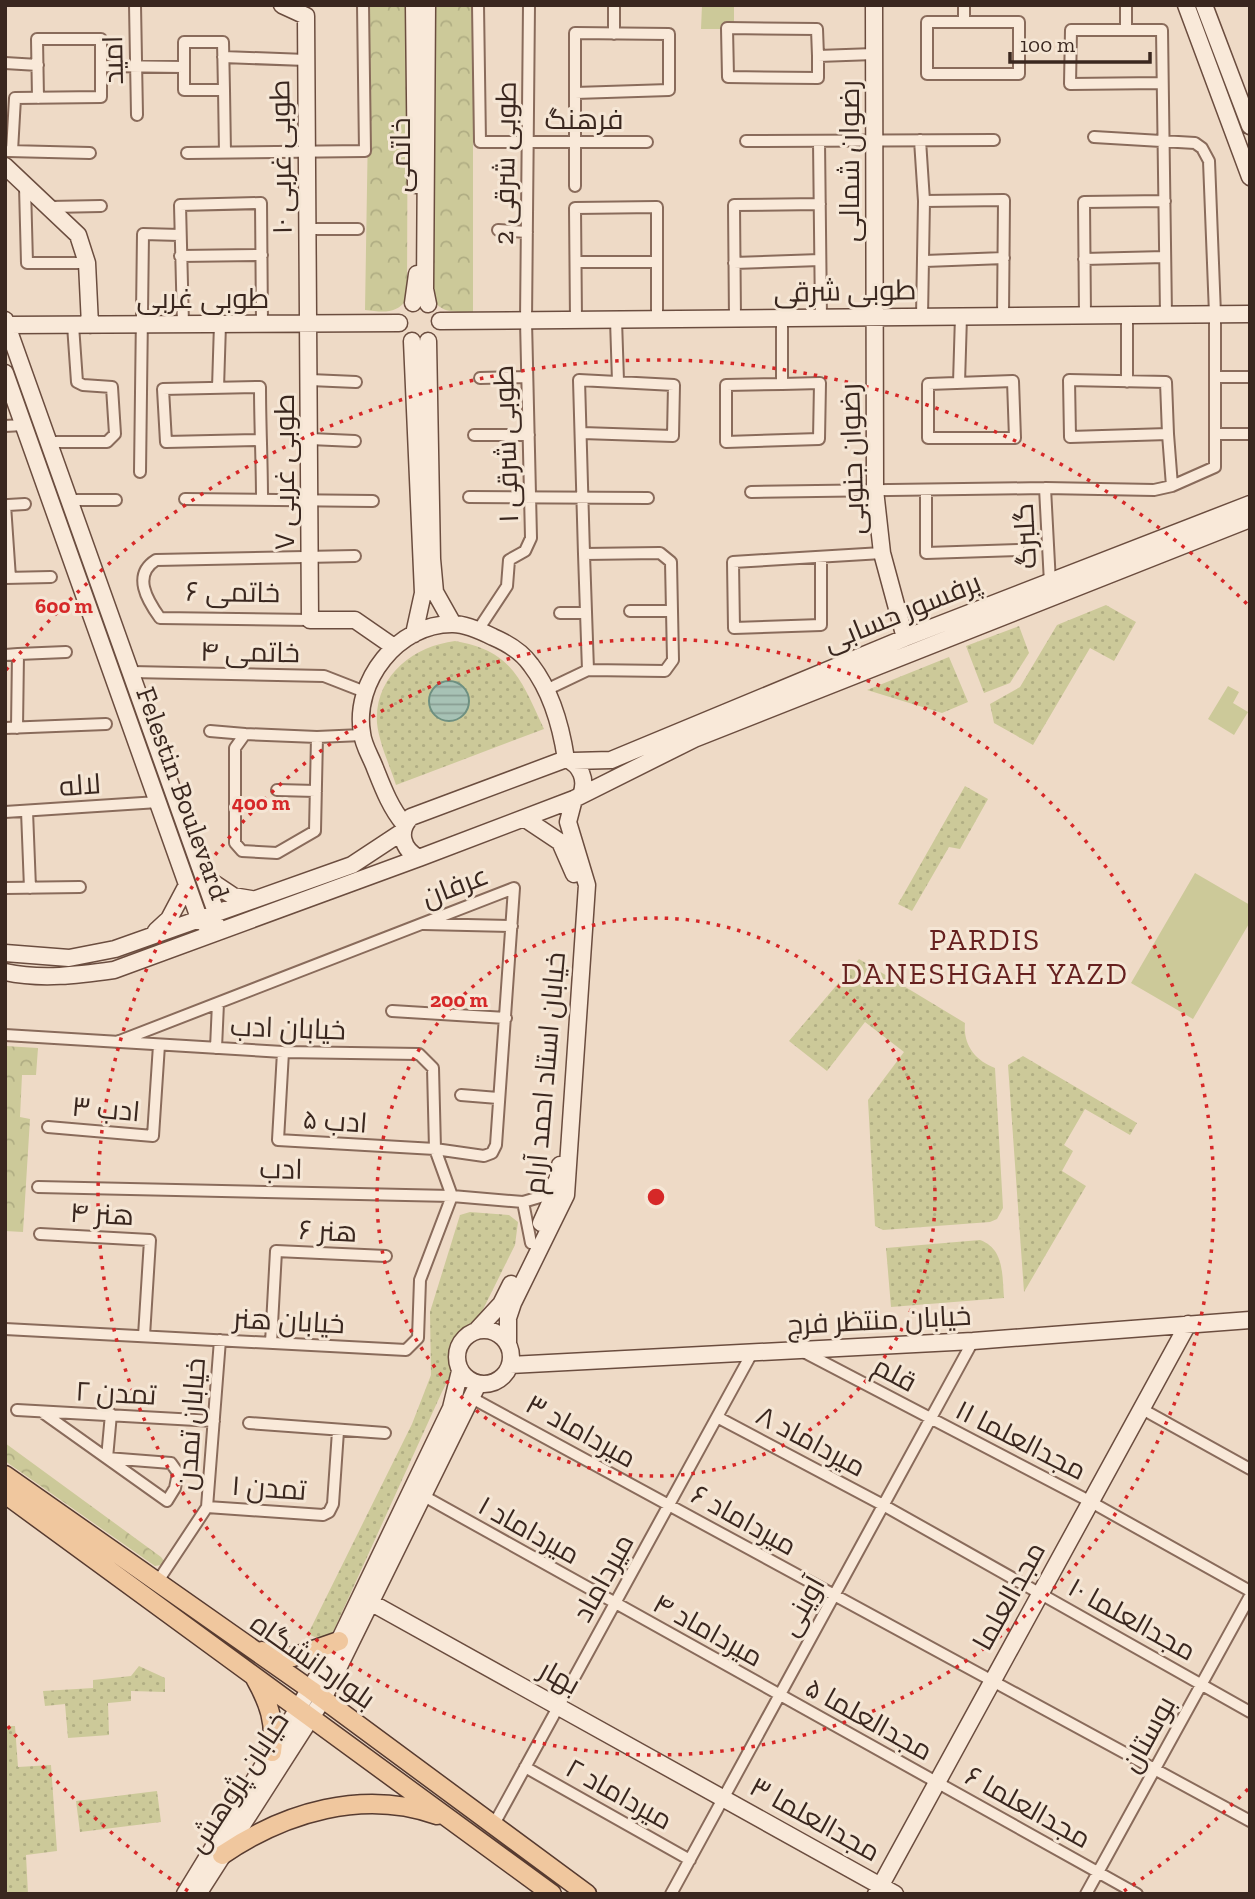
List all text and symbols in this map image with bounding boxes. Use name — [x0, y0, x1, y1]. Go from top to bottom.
scale bar — [1010, 21, 1150, 65]
text: 100 m — [1020, 32, 1075, 57]
street label: امید — [96, 35, 130, 85]
street label: طوبی غربی ۱۰ — [263, 79, 299, 235]
street label: رضوان شمالی — [833, 80, 866, 242]
street label: طوبی شرقی 2 — [487, 81, 523, 245]
street label: فرهنگ — [545, 103, 623, 136]
street label: خاتمی — [384, 118, 417, 192]
street label: طوبی شرقی — [773, 273, 917, 309]
street label: طوبی غربی — [137, 282, 269, 315]
street label: طوبی شرقی ۱ — [487, 365, 525, 523]
street label: رضوان جنوبی — [833, 383, 871, 535]
street label: طوبی غربی ۷ — [268, 394, 301, 550]
street label: گلبرگ — [1007, 502, 1043, 570]
street label: پرفسور حسابی — [818, 565, 987, 660]
street label: خاتمی ۶ — [185, 575, 281, 609]
text: 600 m — [35, 593, 93, 618]
street label: خاتمی ۴ — [200, 635, 300, 669]
street label: Felestin Boulevard — [129, 682, 237, 904]
street label: لاله — [58, 767, 102, 803]
text: 400 m — [232, 790, 291, 815]
street label: عرفان — [417, 858, 493, 914]
district label: PARDIS DANESHGAH YAZD — [841, 922, 1129, 992]
street label: خیابان استاد احمد آرام — [518, 950, 575, 1196]
text: 200 m — [430, 987, 488, 1012]
street label: خیابان ادب — [229, 1009, 347, 1047]
street label: ادب ۳ — [70, 1090, 142, 1128]
street label: ادب ۵ — [302, 1102, 368, 1140]
street label: ادب — [259, 1152, 303, 1186]
centre of rings — [644, 1185, 668, 1209]
street label: هنر ۴ — [69, 1196, 135, 1232]
street label: هنر ۶ — [298, 1213, 358, 1249]
street label: خیابان منتظر فرج — [786, 1299, 972, 1343]
street label: خیابان هنر — [230, 1301, 346, 1340]
street label: قلم — [866, 1349, 922, 1402]
street label: خیابان تمدن — [170, 1357, 212, 1491]
street label: تمدن ۲ — [75, 1374, 158, 1412]
street label: میرداماد ۳ — [520, 1387, 642, 1475]
street label: مجدالعلما ۱۱ — [950, 1393, 1092, 1487]
street label: میرداماد ۸ — [751, 1398, 871, 1484]
street label: تمدن ۱ — [230, 1469, 308, 1507]
street label: میرداماد ۶ — [686, 1478, 802, 1562]
street label: میرداماد ۱ — [473, 1489, 585, 1571]
street label: میرداماد — [565, 1528, 641, 1628]
street label: مجدالعلما — [966, 1536, 1052, 1656]
street label: آوینی — [772, 1570, 832, 1642]
street label: مجدالعلما ۱۰ — [1062, 1570, 1202, 1668]
street label: میرداماد ۴ — [647, 1586, 769, 1674]
street label: بلواردانشگاه — [244, 1606, 382, 1716]
street label: بهار — [532, 1652, 586, 1702]
street label: مجدالعلما ۵ — [800, 1671, 938, 1767]
street label: بوستان — [1114, 1690, 1182, 1778]
street label: خیابان پژوهش — [180, 1705, 297, 1860]
street label: میرداماد ۲ — [560, 1751, 678, 1837]
street label: مجدالعلما ۶ — [959, 1759, 1097, 1855]
street label: مجدالعلما ۳ — [744, 1770, 886, 1868]

